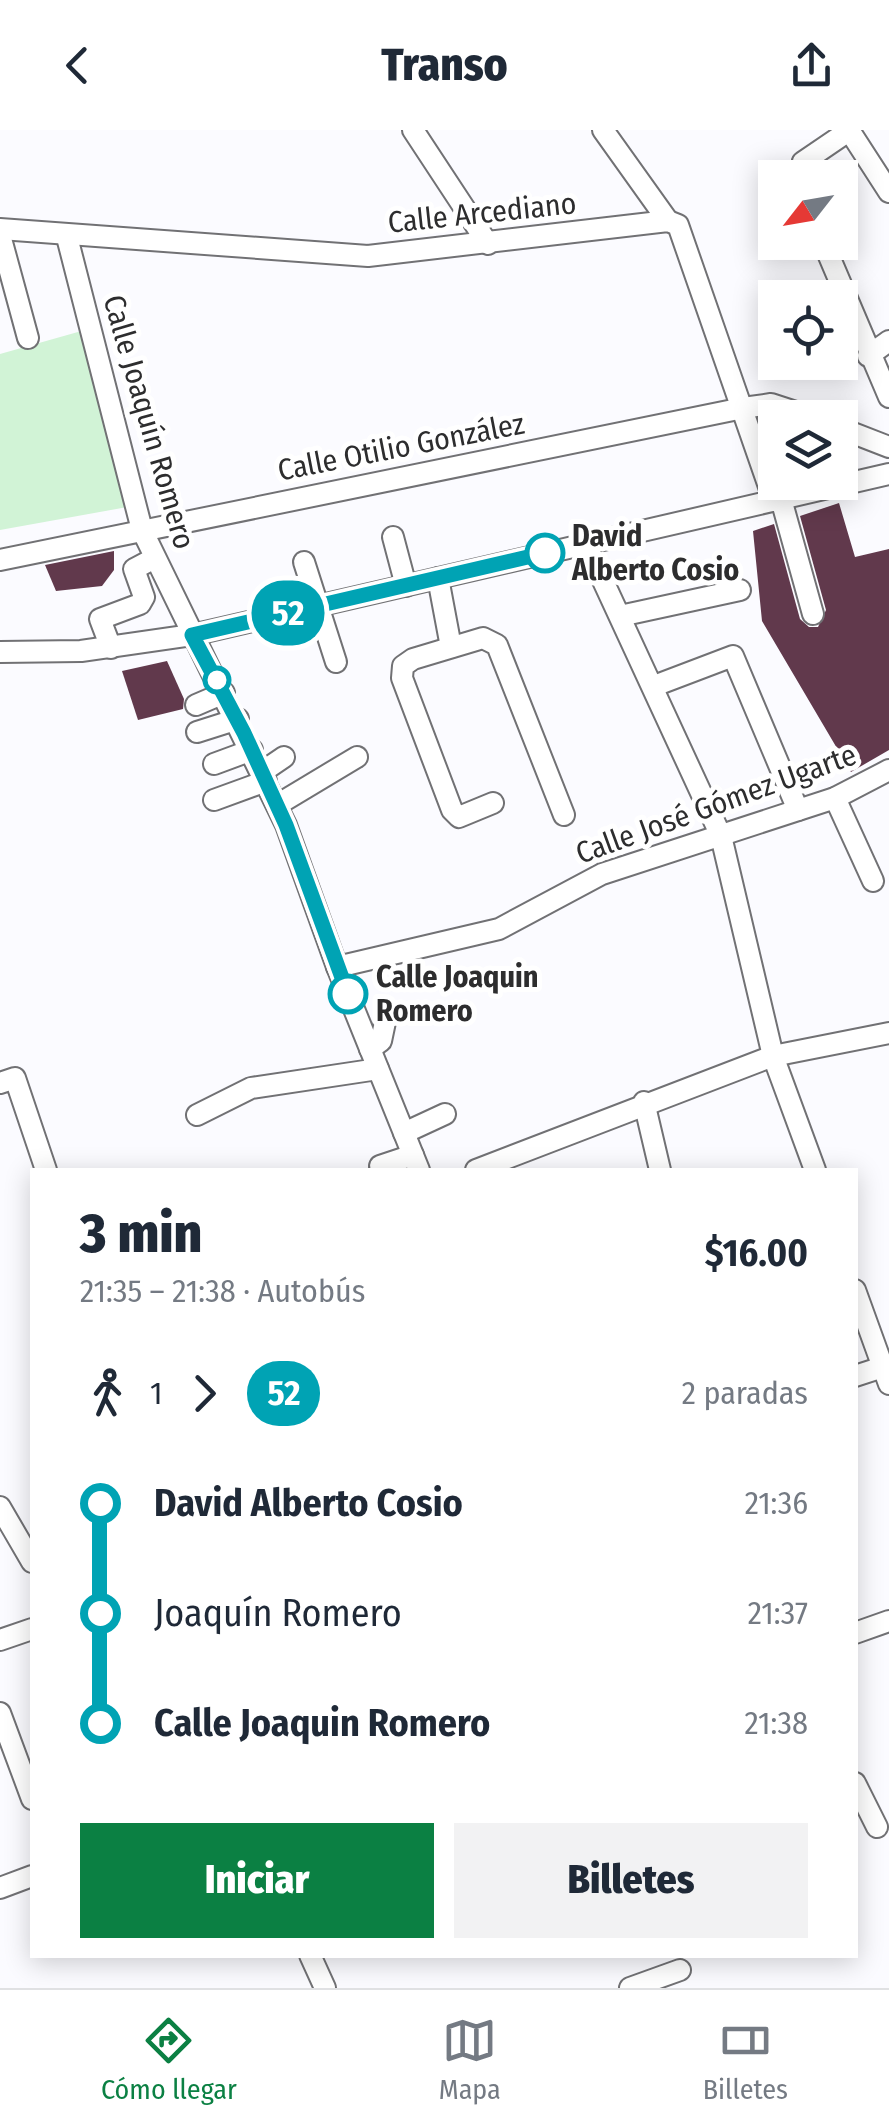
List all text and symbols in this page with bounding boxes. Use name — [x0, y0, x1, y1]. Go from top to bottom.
icon: back — [50, 38, 105, 93]
text: Transo — [381, 38, 508, 92]
icon: share — [784, 38, 839, 93]
north arrow — [758, 160, 858, 260]
map controls — [758, 160, 858, 500]
street label: Calle Arcediano — [386, 185, 578, 241]
button: locate — [758, 280, 858, 380]
street label: Calle Joaquín Romero — [96, 291, 202, 553]
button: layers — [758, 400, 858, 500]
street label: Calle Otilio González — [275, 405, 527, 489]
place label: David Alberto Cosio — [571, 518, 739, 588]
marker: David Alberto Cosio — [526, 534, 564, 572]
line badge: 52 — [243, 580, 333, 646]
text: 52 — [272, 592, 304, 634]
unlabelled marker — [204, 667, 230, 693]
street label: Calle José Gómez Ugarte — [571, 737, 861, 871]
place label: Calle Joaquin Romero — [376, 959, 539, 1029]
marker: Calle Joaquin Romero — [329, 975, 367, 1013]
text: 3 min — [80, 1201, 202, 1267]
text: $16.00 — [705, 1230, 808, 1276]
text: 21:35 – 21:38 · Autobús — [80, 1272, 365, 1310]
icon: walk — [80, 1366, 135, 1421]
icon: forward — [177, 1366, 232, 1421]
text: 52 — [267, 1372, 300, 1414]
text: 1 — [150, 1374, 162, 1412]
text: 2 paradas — [682, 1374, 808, 1412]
text: David Alberto Cosio — [154, 1480, 463, 1526]
text: 21:36 — [745, 1484, 808, 1522]
text: Joaquín Romero — [154, 1590, 402, 1636]
text: 21:37 — [748, 1594, 808, 1632]
text: Calle Joaquin Romero — [154, 1700, 490, 1746]
text: 21:38 — [745, 1704, 808, 1742]
button: Iniciar — [80, 1823, 434, 1938]
button: Billetes — [454, 1823, 808, 1938]
tab: Cómo llegar — [101, 2013, 237, 2106]
tab: Mapa — [439, 2013, 501, 2106]
tab: Billetes — [703, 2013, 788, 2106]

